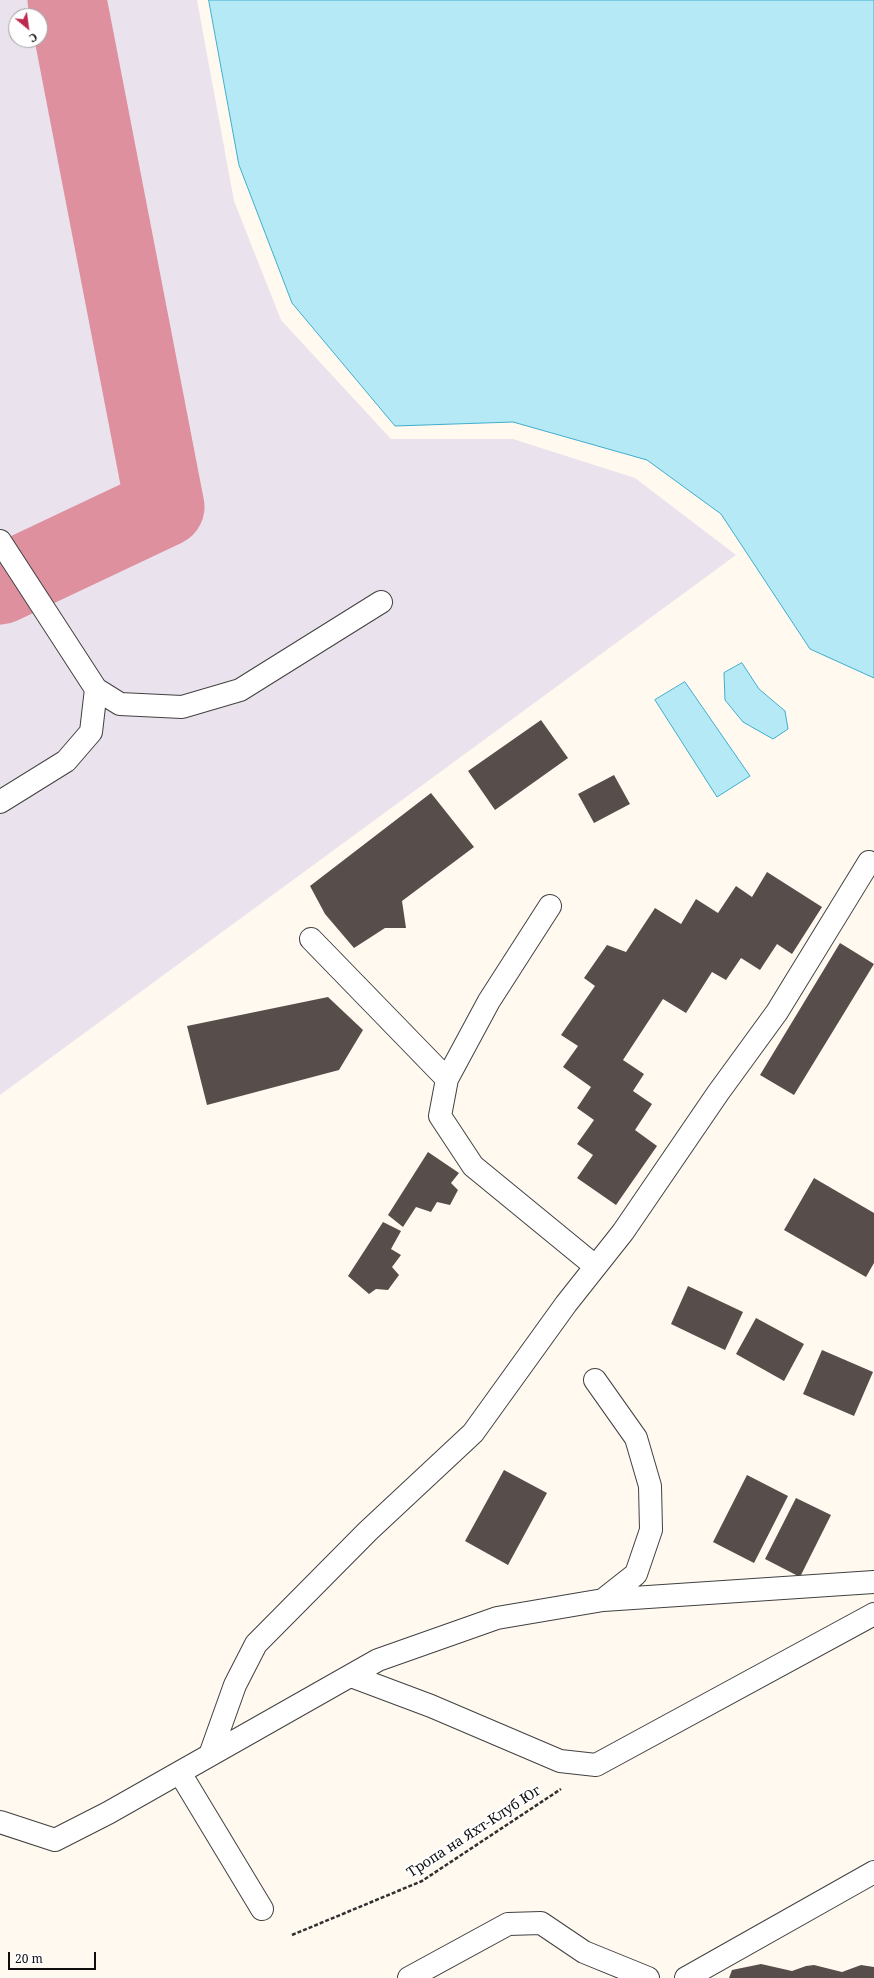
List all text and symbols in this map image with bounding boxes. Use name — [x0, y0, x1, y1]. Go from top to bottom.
north arrow — [8, 8, 48, 48]
text: С — [27, 30, 40, 46]
street label: Тропа на Яхт-Клуб Юг — [404, 1783, 544, 1881]
scale bar — [10, 1944, 98, 1970]
text: 20 m — [15, 1950, 43, 1967]

